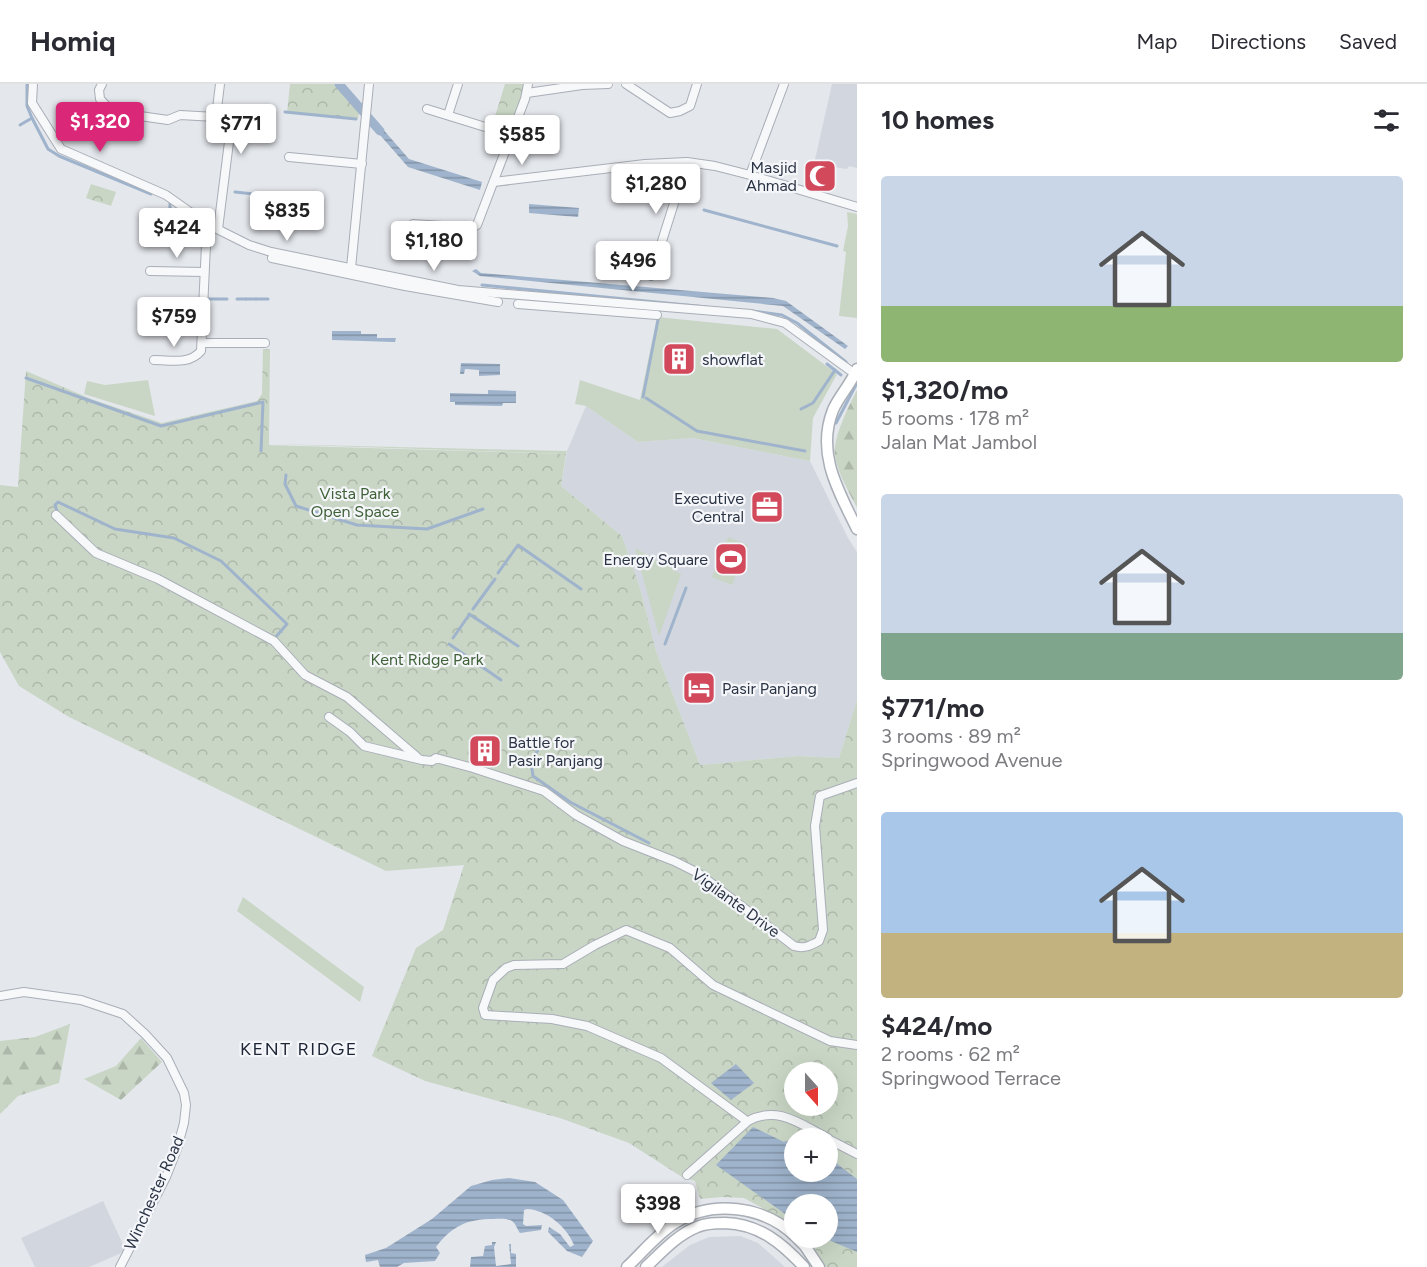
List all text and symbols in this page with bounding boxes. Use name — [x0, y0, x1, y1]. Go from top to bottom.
text: Homiq — [30, 24, 116, 58]
text: Map — [1136, 29, 1177, 54]
text: Directions — [1210, 29, 1306, 54]
text: Saved — [1339, 29, 1397, 54]
pin: $1,320 — [51, 102, 149, 153]
pin: $771 — [205, 104, 277, 155]
text: 10 homes — [881, 104, 994, 136]
icon: filters — [1370, 104, 1403, 137]
text: $1,320 — [70, 109, 130, 133]
text: $771 — [220, 111, 262, 135]
pin: $585 — [486, 115, 558, 166]
text: $585 — [499, 122, 545, 146]
place label: Masjid Ahmad — [746, 158, 797, 195]
mosque icon: Masjid Ahmad — [802, 158, 838, 194]
pin: $1,280 — [607, 164, 705, 215]
text: $1,280 — [625, 171, 687, 195]
pin: $835 — [251, 191, 323, 242]
text: $835 — [264, 198, 310, 222]
pin: $424 — [141, 208, 213, 259]
text: $424 — [153, 215, 201, 239]
icon: home — [1088, 215, 1196, 323]
pin: $1,180 — [385, 221, 483, 272]
text: $1,180 — [405, 228, 463, 252]
pin: $496 — [597, 241, 669, 292]
text: $496 — [610, 248, 656, 272]
pin: $759 — [138, 297, 210, 348]
text: $759 — [151, 304, 197, 328]
building icon: showflat — [661, 341, 697, 377]
place label: showflat — [702, 350, 764, 369]
text: $1,320/mo — [881, 374, 1008, 406]
text: 5 rooms · 178 m² — [881, 406, 1029, 430]
text: Jalan Mat Jambol — [881, 430, 1037, 454]
park label: Vista Park Open Space — [311, 484, 399, 521]
place label: Executive Central — [674, 489, 744, 526]
office icon: Executive Central — [749, 489, 785, 525]
icon: home — [1088, 533, 1196, 641]
sports icon: Energy Square — [713, 541, 749, 577]
place label: Energy Square — [603, 550, 708, 569]
park label: Kent Ridge Park — [371, 650, 484, 669]
hotel icon: Pasir Panjang — [681, 670, 717, 706]
place label: Pasir Panjang — [722, 679, 817, 698]
text: $771/mo — [881, 692, 984, 724]
text: 3 rooms · 89 m² — [881, 724, 1021, 748]
building icon: Battle for Pasir Panjang — [467, 733, 503, 769]
place label: Battle for Pasir Panjang — [508, 733, 603, 770]
text: Springwood Avenue — [881, 748, 1062, 772]
icon: home — [1088, 851, 1196, 959]
street label: Vigilante Drive — [688, 865, 784, 941]
text: $424/mo — [881, 1010, 992, 1042]
district label: KENT RIDGE — [240, 1038, 358, 1060]
text: 2 rooms · 62 m² — [881, 1042, 1020, 1066]
north arrow — [784, 1062, 838, 1116]
map controls — [784, 1062, 838, 1248]
text: Springwood Terrace — [881, 1066, 1061, 1090]
button: + — [784, 1128, 838, 1182]
street label: Winchester Road — [120, 1133, 188, 1253]
pin: $398 — [622, 1184, 694, 1235]
text: $398 — [635, 1191, 681, 1215]
button: − — [784, 1194, 838, 1248]

